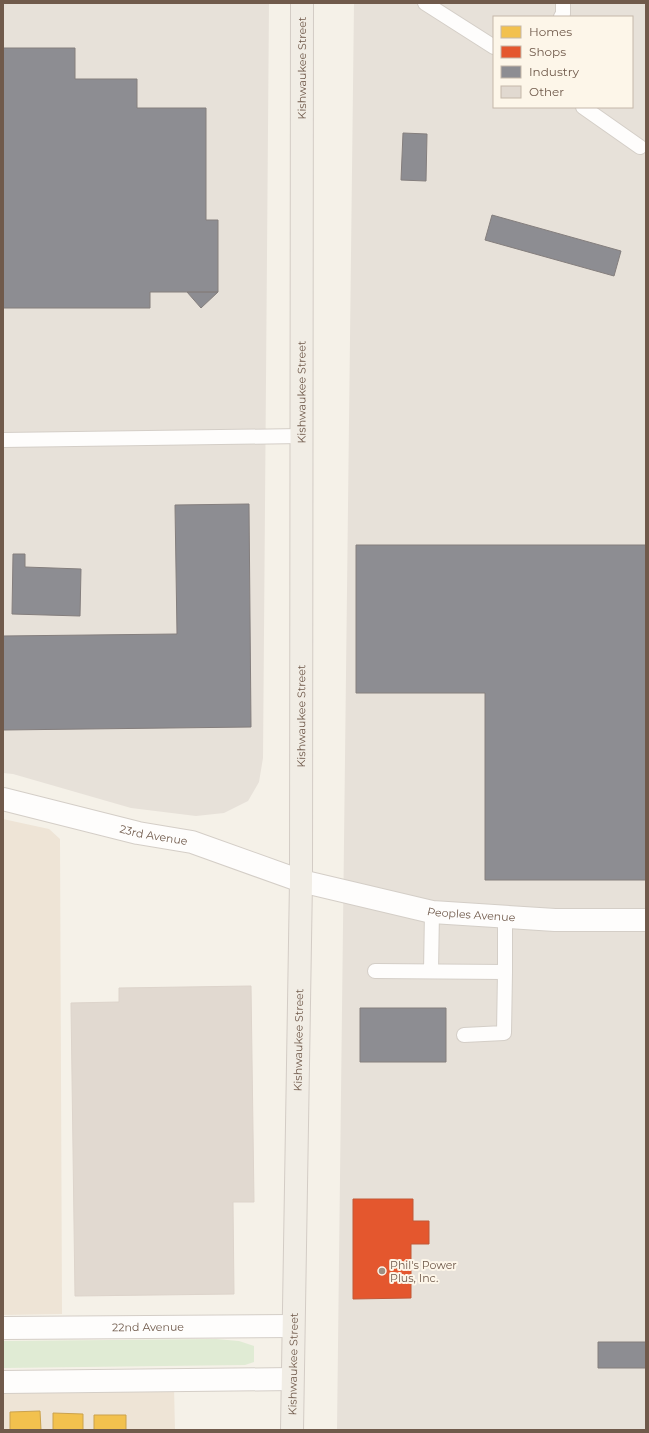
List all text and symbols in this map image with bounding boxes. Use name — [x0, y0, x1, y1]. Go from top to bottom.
street label: Kishwaukee Street — [295, 16, 309, 119]
legend — [493, 16, 633, 108]
text: Homes — [529, 24, 572, 39]
text: Shops — [529, 44, 566, 59]
text: Industry — [529, 64, 579, 79]
text: Other — [529, 84, 564, 99]
street label: Kishwaukee Street — [294, 340, 309, 443]
street label: Kishwaukee Street — [294, 664, 308, 767]
street label: 23rd Avenue — [118, 822, 189, 848]
street label: Peoples Avenue — [426, 904, 516, 924]
street label: Kishwaukee Street — [291, 988, 306, 1092]
place label: Phil's Power Plus, Inc. — [390, 1258, 457, 1285]
marker: Phil's Power Plus, Inc. — [377, 1266, 387, 1276]
street label: Kishwaukee Street — [285, 1312, 301, 1415]
street label: 22nd Avenue — [112, 1320, 184, 1334]

